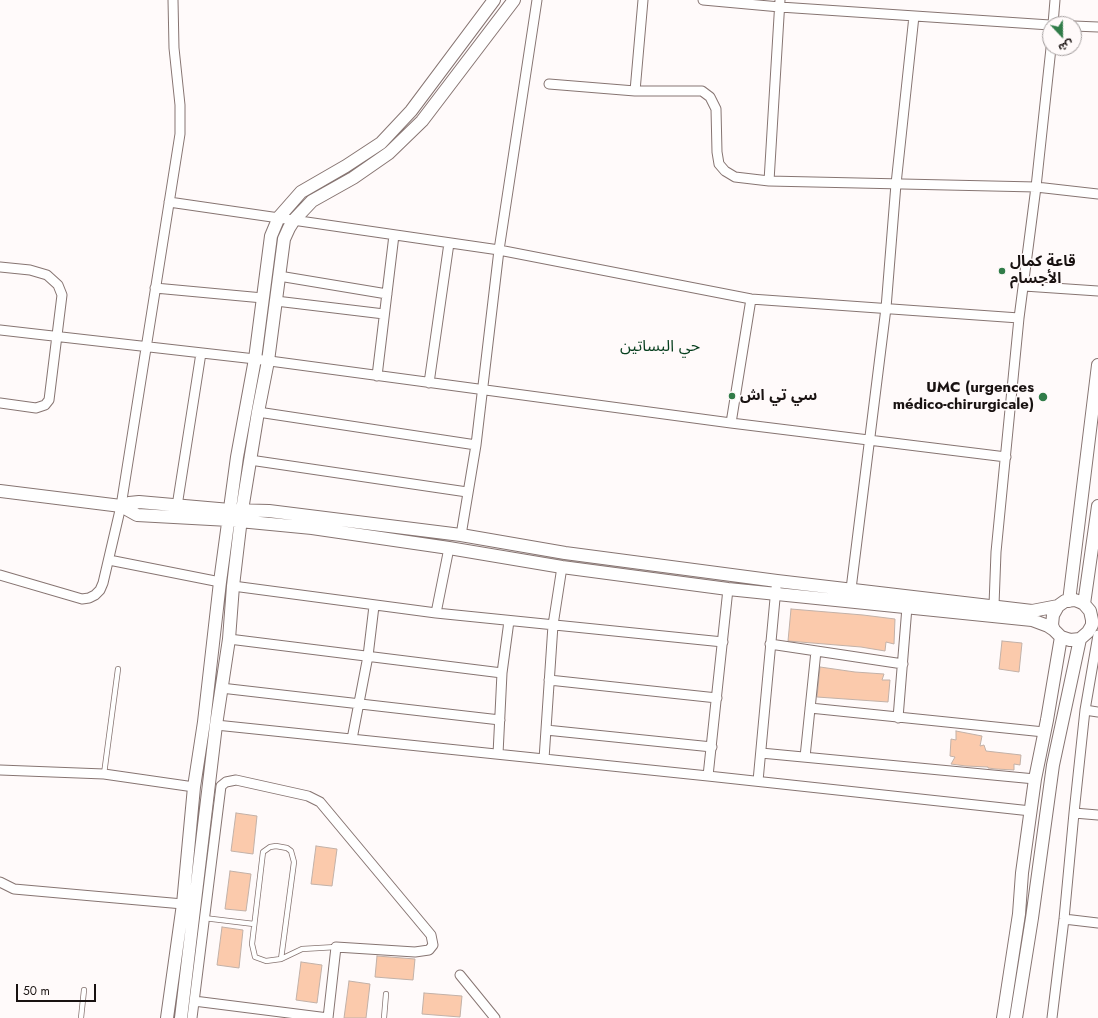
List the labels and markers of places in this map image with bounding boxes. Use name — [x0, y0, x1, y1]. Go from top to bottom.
place label: قاعة كمال الأجسام — [1010, 253, 1076, 288]
marker: قاعة كمال الأجسام — [997, 266, 1007, 276]
place label: UMC (urgences médico-chirurgicale) — [893, 379, 1034, 414]
place label: سي تي اش — [740, 387, 817, 405]
marker: سي تي اش — [727, 391, 737, 401]
marker: UMC (urgences médico-chirurgicale) — [1037, 391, 1049, 403]

